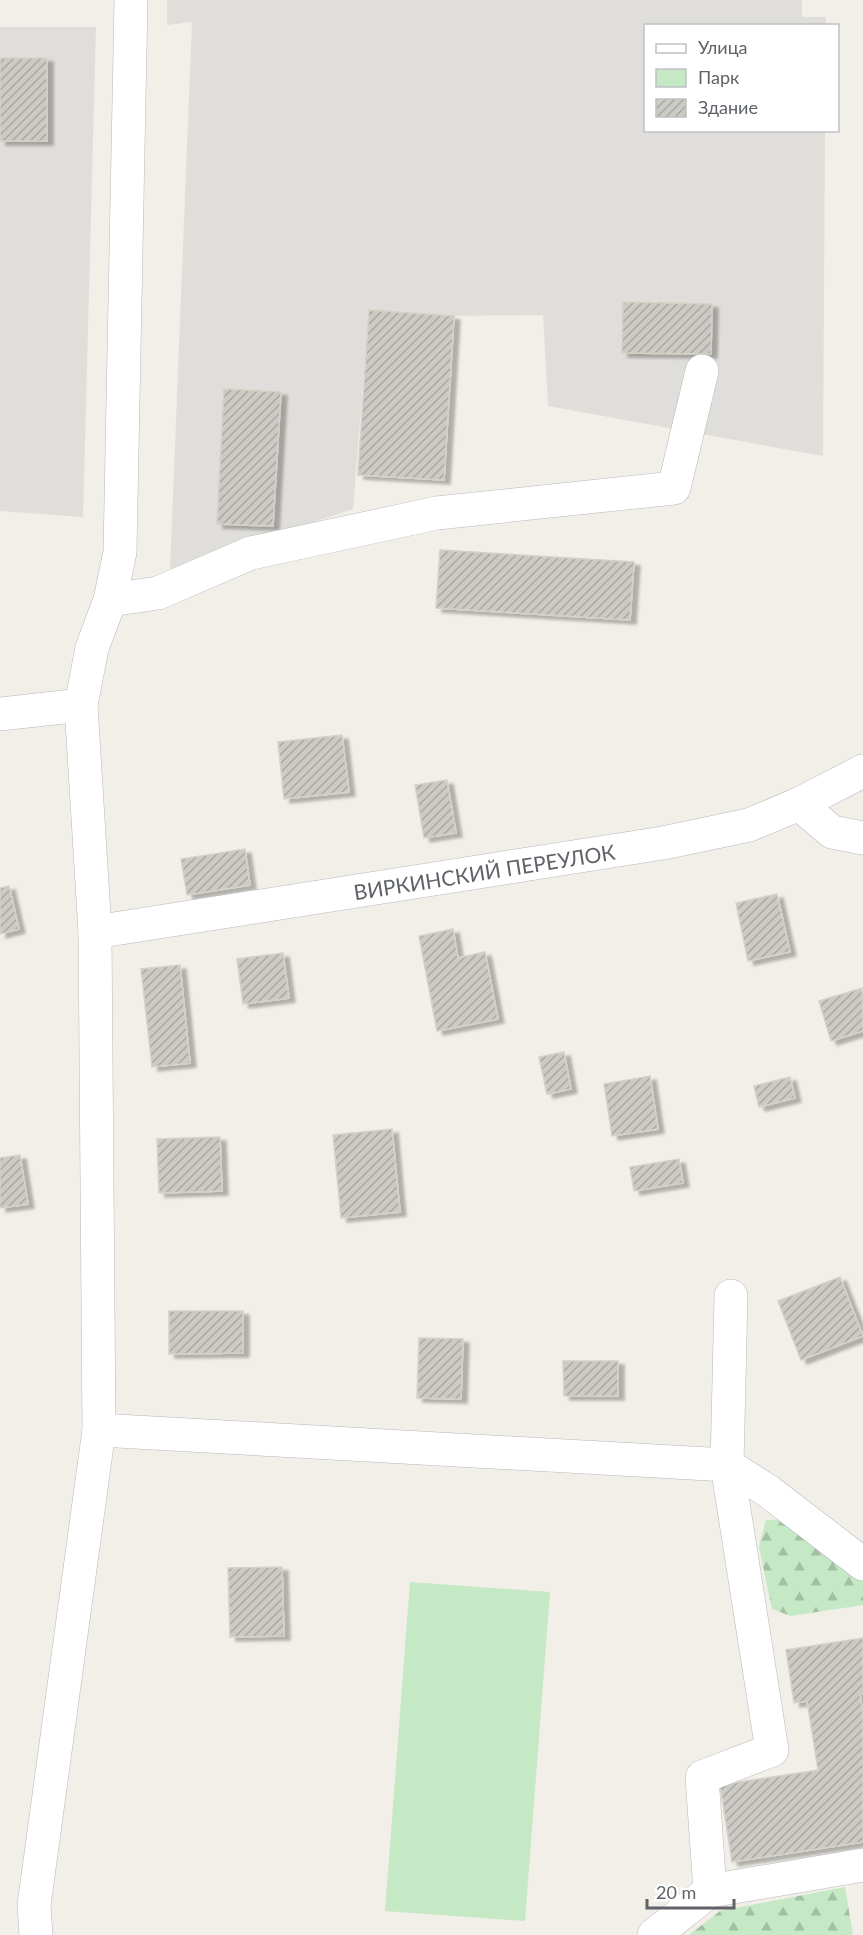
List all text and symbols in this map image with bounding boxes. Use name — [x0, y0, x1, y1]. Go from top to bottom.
legend — [644, 24, 839, 132]
text: Улица — [698, 36, 748, 58]
text: Парк — [698, 66, 740, 88]
text: Здание — [698, 96, 758, 118]
street label: ВИРКИНСКИЙ ПЕРЕУЛОК — [352, 838, 617, 904]
scale bar — [647, 1872, 734, 1910]
text: 20 m — [656, 1881, 696, 1903]

